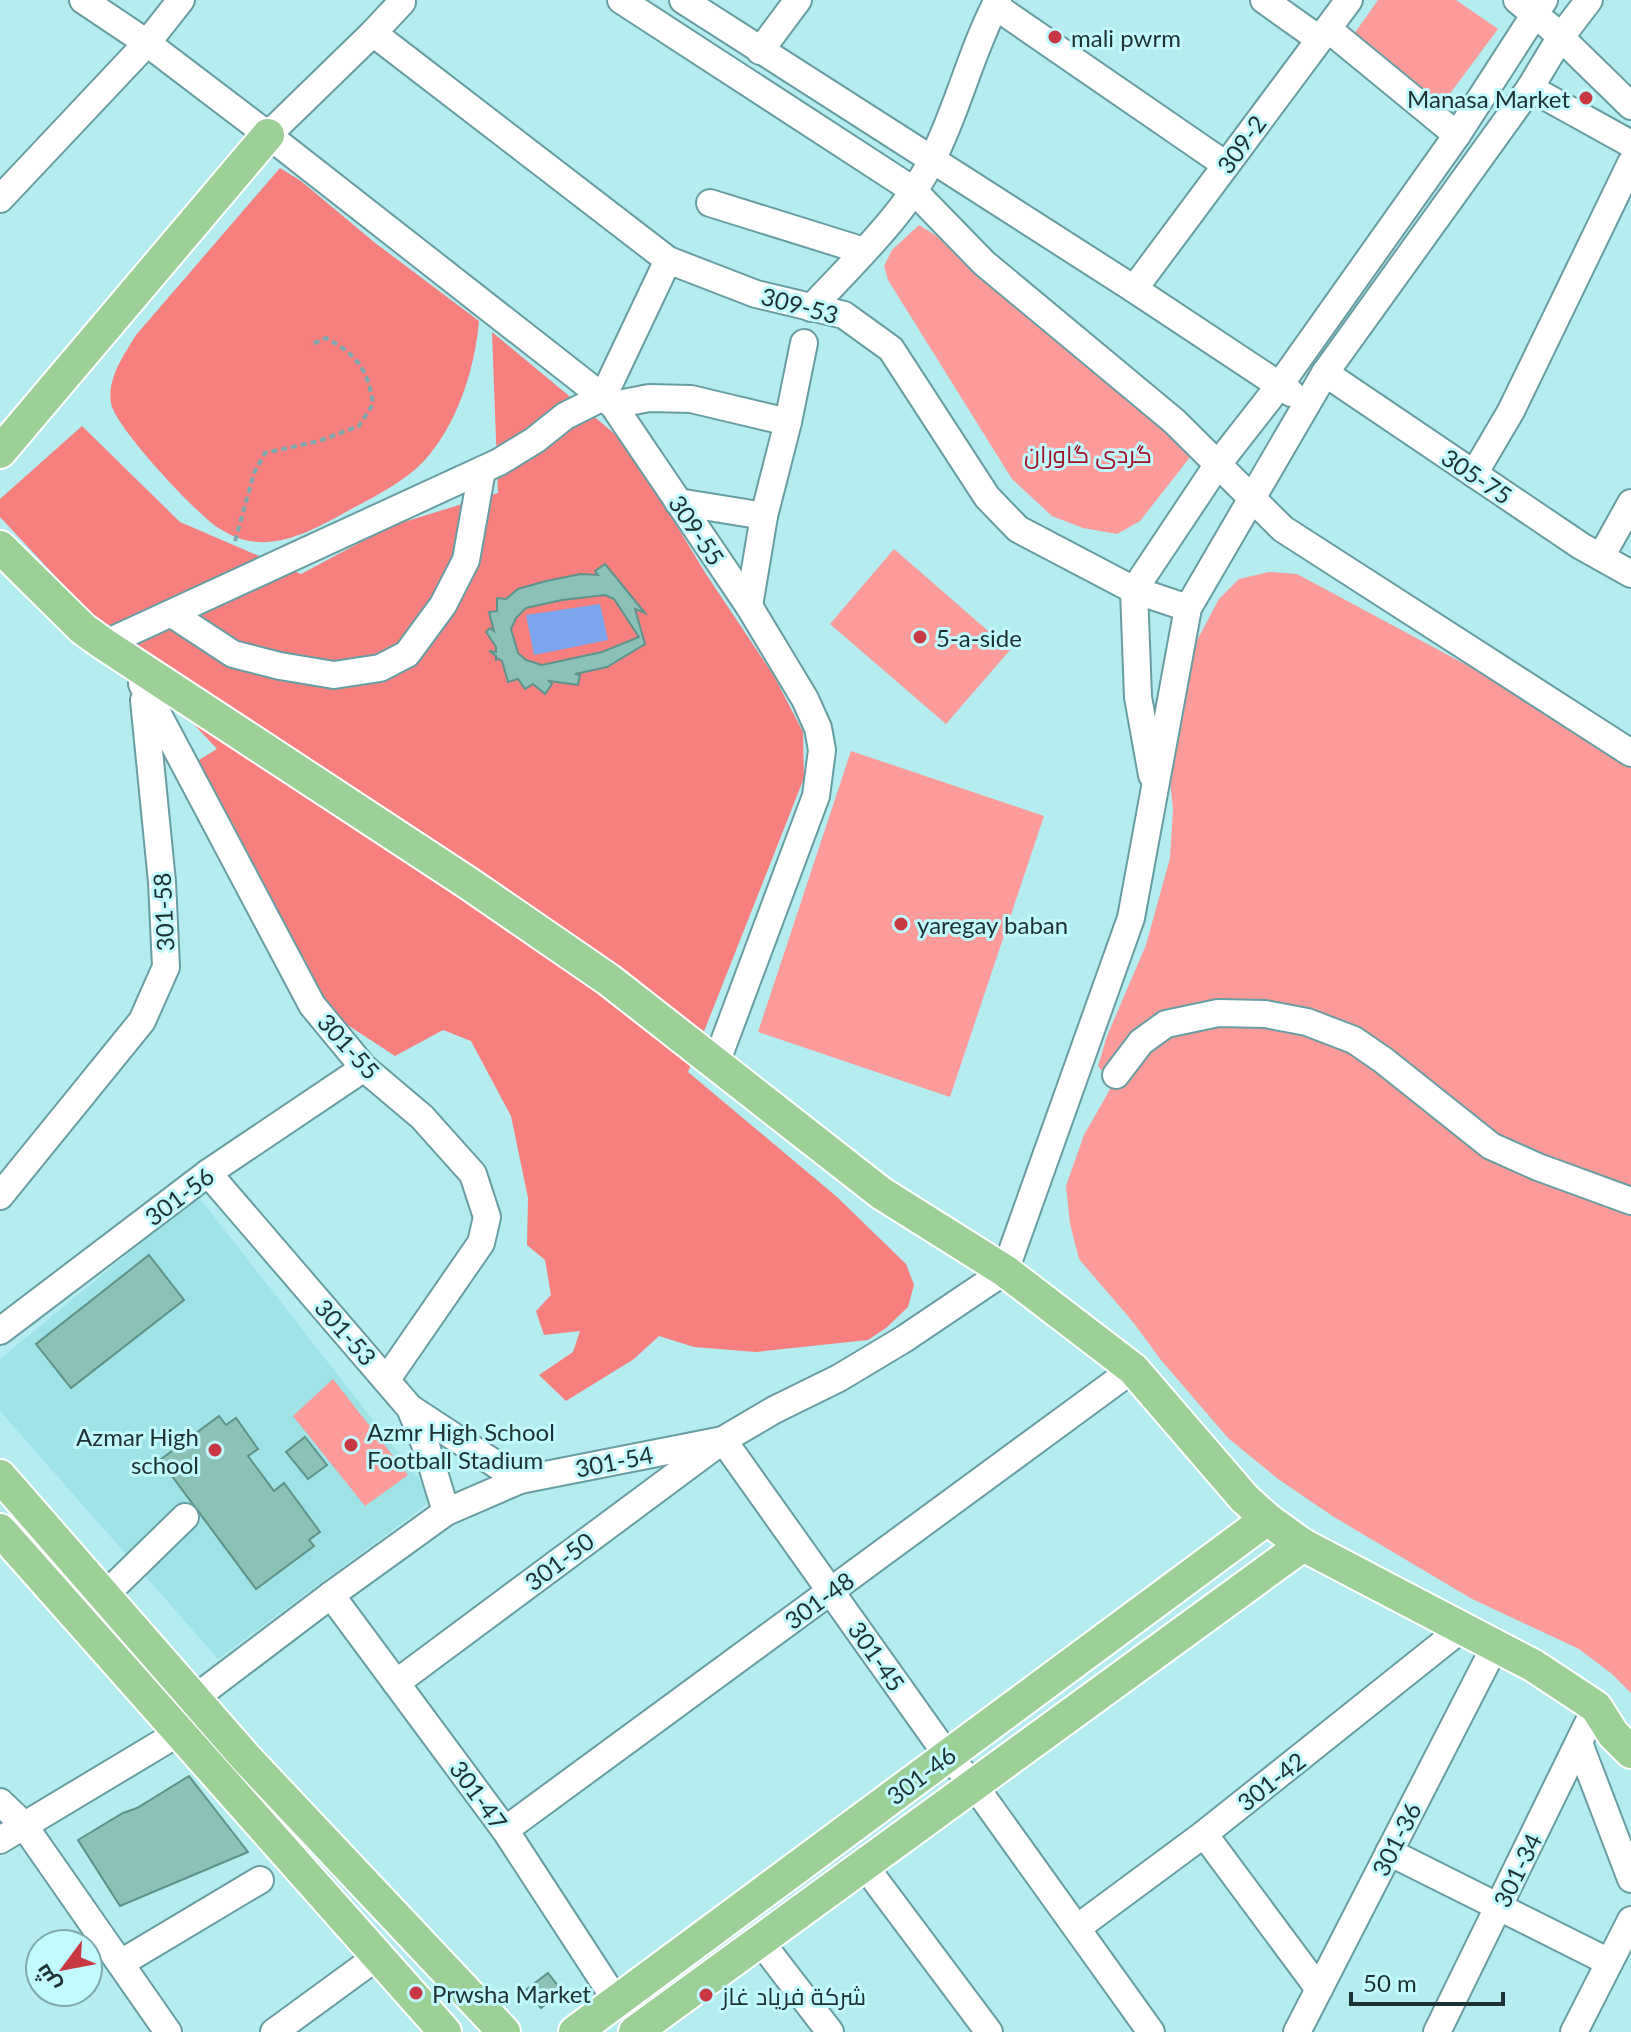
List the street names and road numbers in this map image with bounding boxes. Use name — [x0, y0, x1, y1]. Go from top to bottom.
street label: 309-2 — [1210, 109, 1272, 179]
street label: 309-53 — [758, 281, 842, 329]
street label: 305-75 — [1436, 442, 1518, 510]
street label: 309-55 — [663, 489, 731, 571]
street label: 301-58 — [146, 872, 180, 952]
street label: 301-55 — [312, 1007, 386, 1085]
street label: 301-56 — [139, 1161, 219, 1231]
street label: 301-53 — [309, 1293, 383, 1371]
street label: 301-54 — [573, 1439, 655, 1483]
street label: 301-50 — [519, 1526, 599, 1596]
street label: 301-48 — [779, 1565, 859, 1635]
street label: 301-45 — [843, 1616, 911, 1696]
street label: 301-46 — [881, 1740, 961, 1810]
street label: 301-42 — [1231, 1745, 1311, 1817]
street label: 301-47 — [444, 1755, 514, 1835]
street label: 301-36 — [1365, 1797, 1427, 1881]
street label: 301-34 — [1487, 1828, 1547, 1912]

